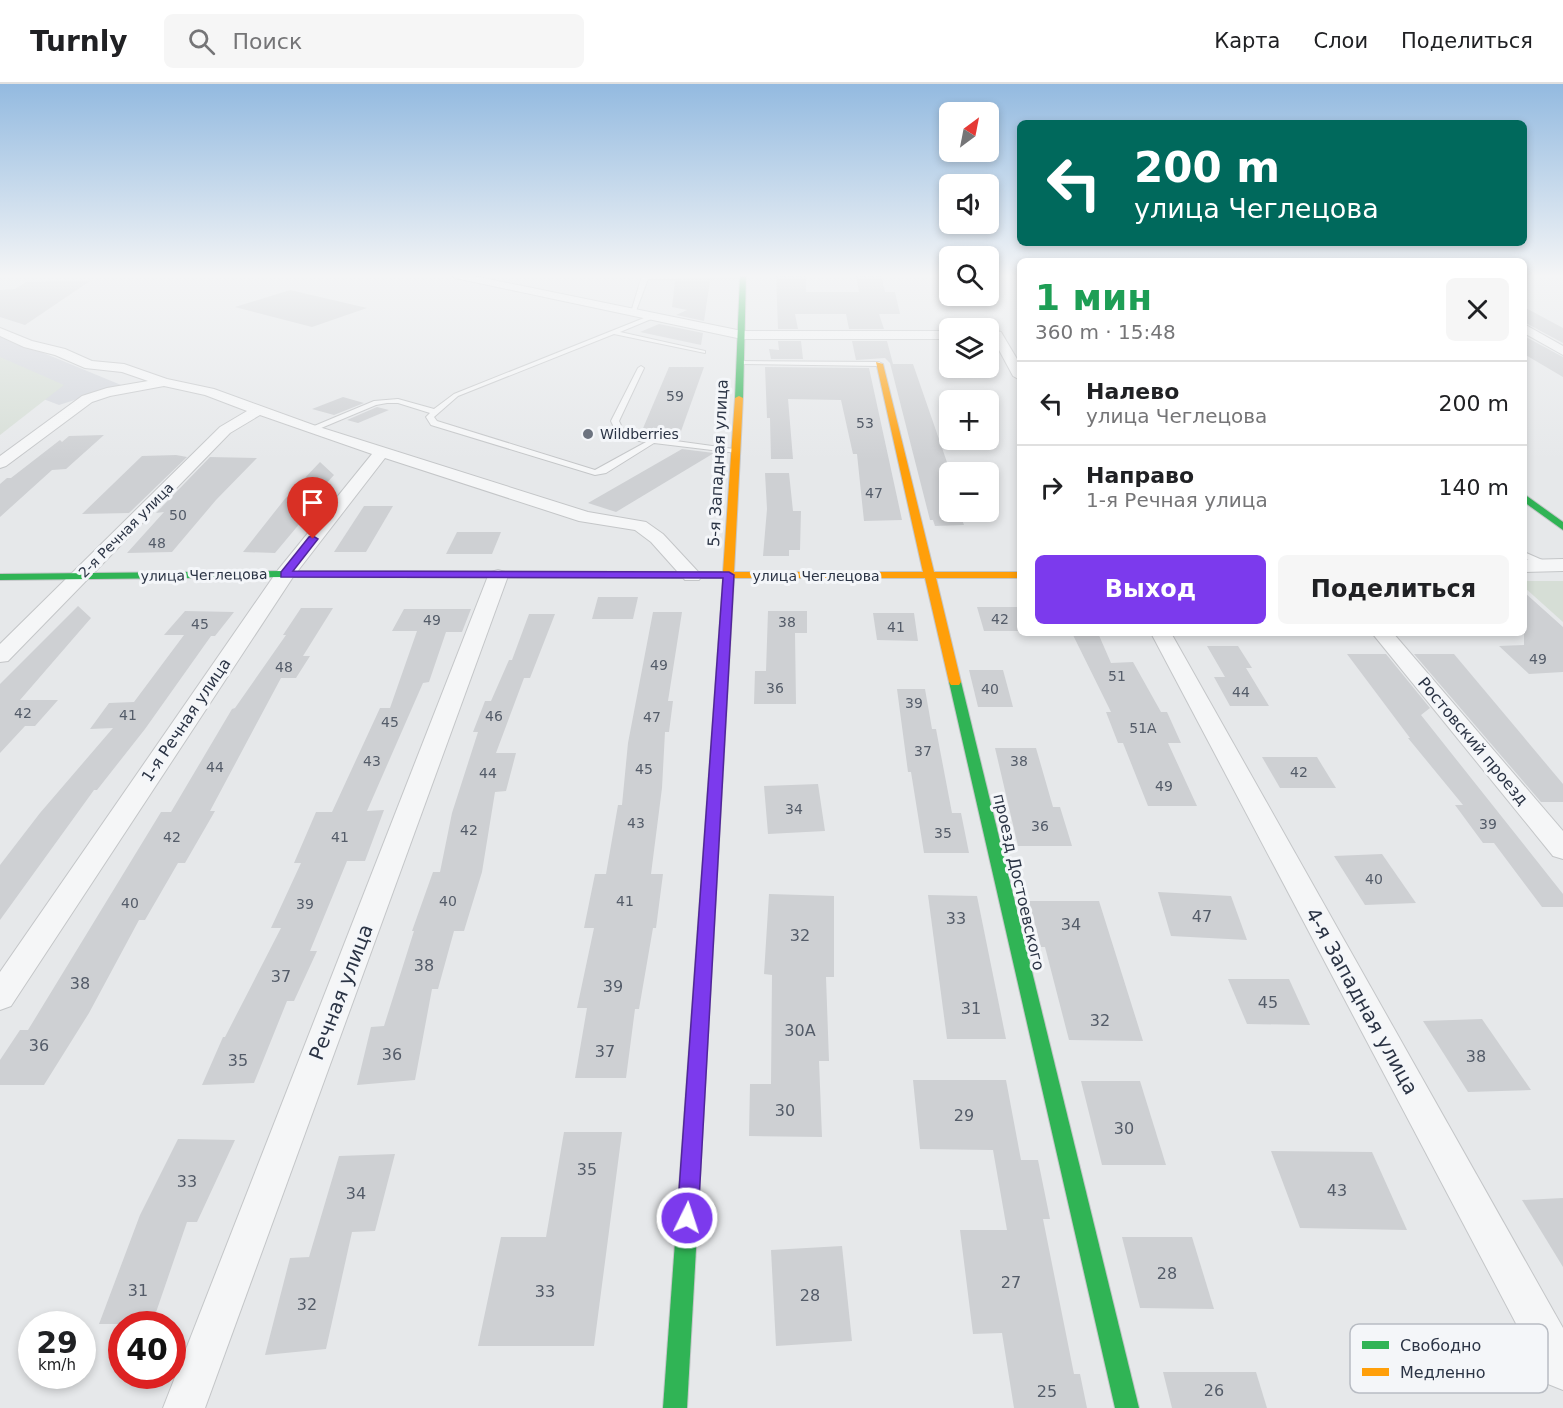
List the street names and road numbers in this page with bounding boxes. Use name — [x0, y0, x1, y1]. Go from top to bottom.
street label: 5-я Западная улица — [704, 379, 732, 547]
street label: 2-я Речная улица — [75, 479, 177, 581]
street label: улица Чеглецова — [140, 566, 268, 584]
street label: улица Чеглецова — [753, 568, 879, 584]
street label: 1-я Речная улица — [137, 654, 235, 786]
street label: Ростовский проезд — [1414, 673, 1532, 809]
street label: проезд Достоевского — [989, 792, 1049, 972]
street label: 4-я Западная улица — [1301, 903, 1423, 1099]
street label: Речная улица — [304, 921, 378, 1063]

